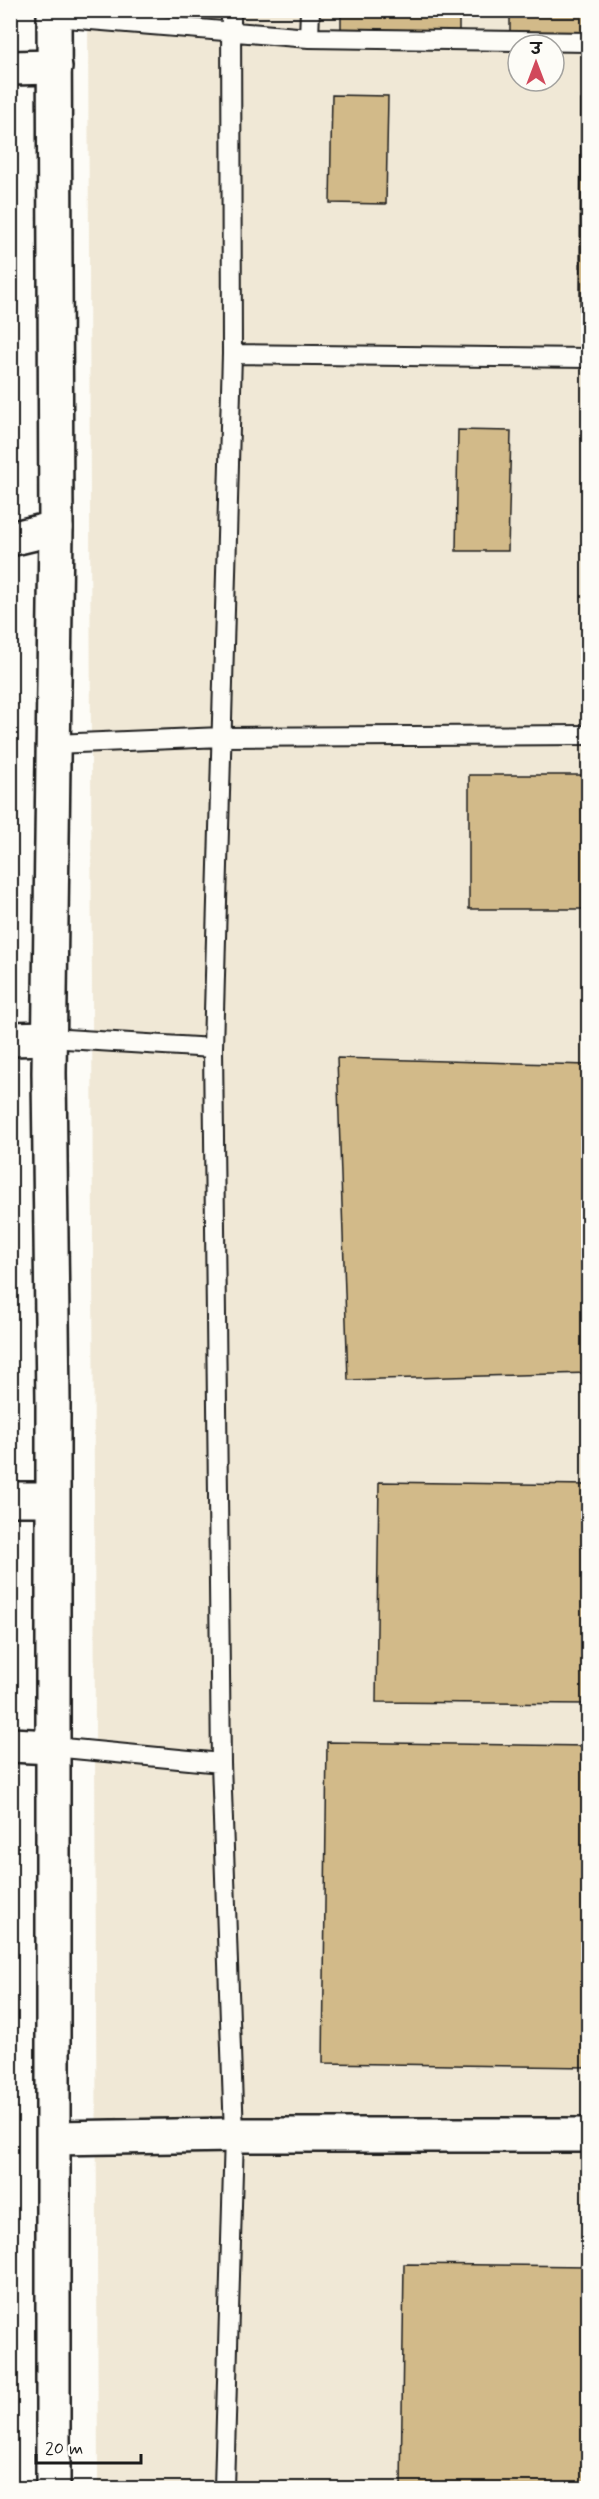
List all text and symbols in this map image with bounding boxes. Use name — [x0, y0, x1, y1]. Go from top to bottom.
north arrow — [506, 33, 566, 93]
text: उ — [529, 39, 543, 60]
scale bar — [36, 2427, 141, 2465]
text: 20 m — [45, 2437, 83, 2461]

